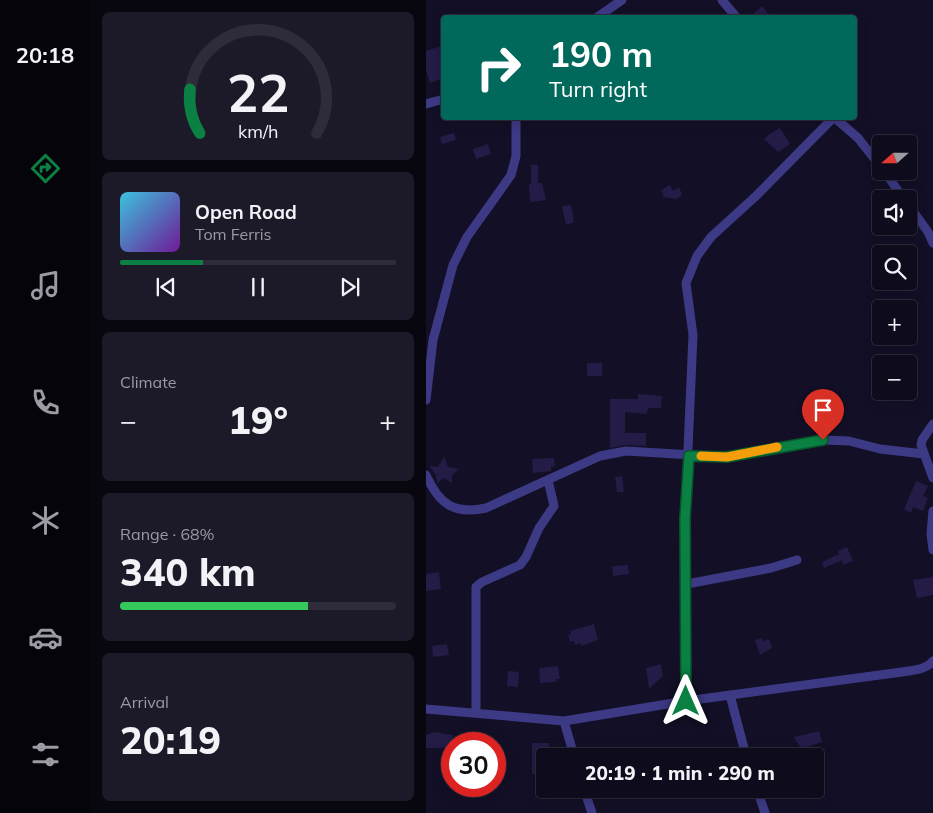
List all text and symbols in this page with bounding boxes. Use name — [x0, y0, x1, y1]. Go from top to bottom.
text: 190 m — [549, 32, 653, 76]
icon: right — [466, 35, 531, 100]
text: 20:18 — [16, 41, 74, 69]
text: 22 — [227, 60, 289, 125]
text: Turn right — [549, 75, 647, 103]
text: km/h — [238, 120, 278, 142]
north arrow — [872, 135, 917, 180]
map controls — [872, 135, 917, 400]
icon: directions — [28, 151, 63, 186]
button: sound — [872, 190, 917, 235]
text: Open Road — [195, 200, 297, 224]
text: Tom Ferris — [195, 224, 272, 244]
button: search — [872, 245, 917, 290]
icon: music — [28, 268, 63, 303]
icon: previous — [152, 273, 180, 301]
icon: pause — [244, 273, 272, 301]
icon: next — [336, 273, 364, 301]
button: + — [872, 300, 917, 345]
button: − — [872, 355, 917, 400]
text: Climate — [120, 372, 176, 392]
icon: phone — [28, 385, 63, 420]
pin — [802, 389, 844, 440]
text: 19° — [228, 396, 288, 444]
icon: arrive — [809, 396, 837, 424]
text: − — [120, 403, 137, 438]
text: + — [379, 403, 396, 438]
icon: climate — [28, 503, 63, 538]
text: Range · 68% — [120, 524, 215, 544]
text: 340 km — [120, 548, 256, 596]
icon: car — [28, 620, 63, 655]
position arrow — [659, 674, 711, 726]
text: Arrival — [120, 692, 169, 712]
text: 20:19 — [120, 716, 221, 764]
speed limit sign: 30 — [441, 732, 506, 797]
icon: filters — [28, 737, 63, 772]
text: 20:19 · 1 min · 290 m — [585, 761, 775, 785]

